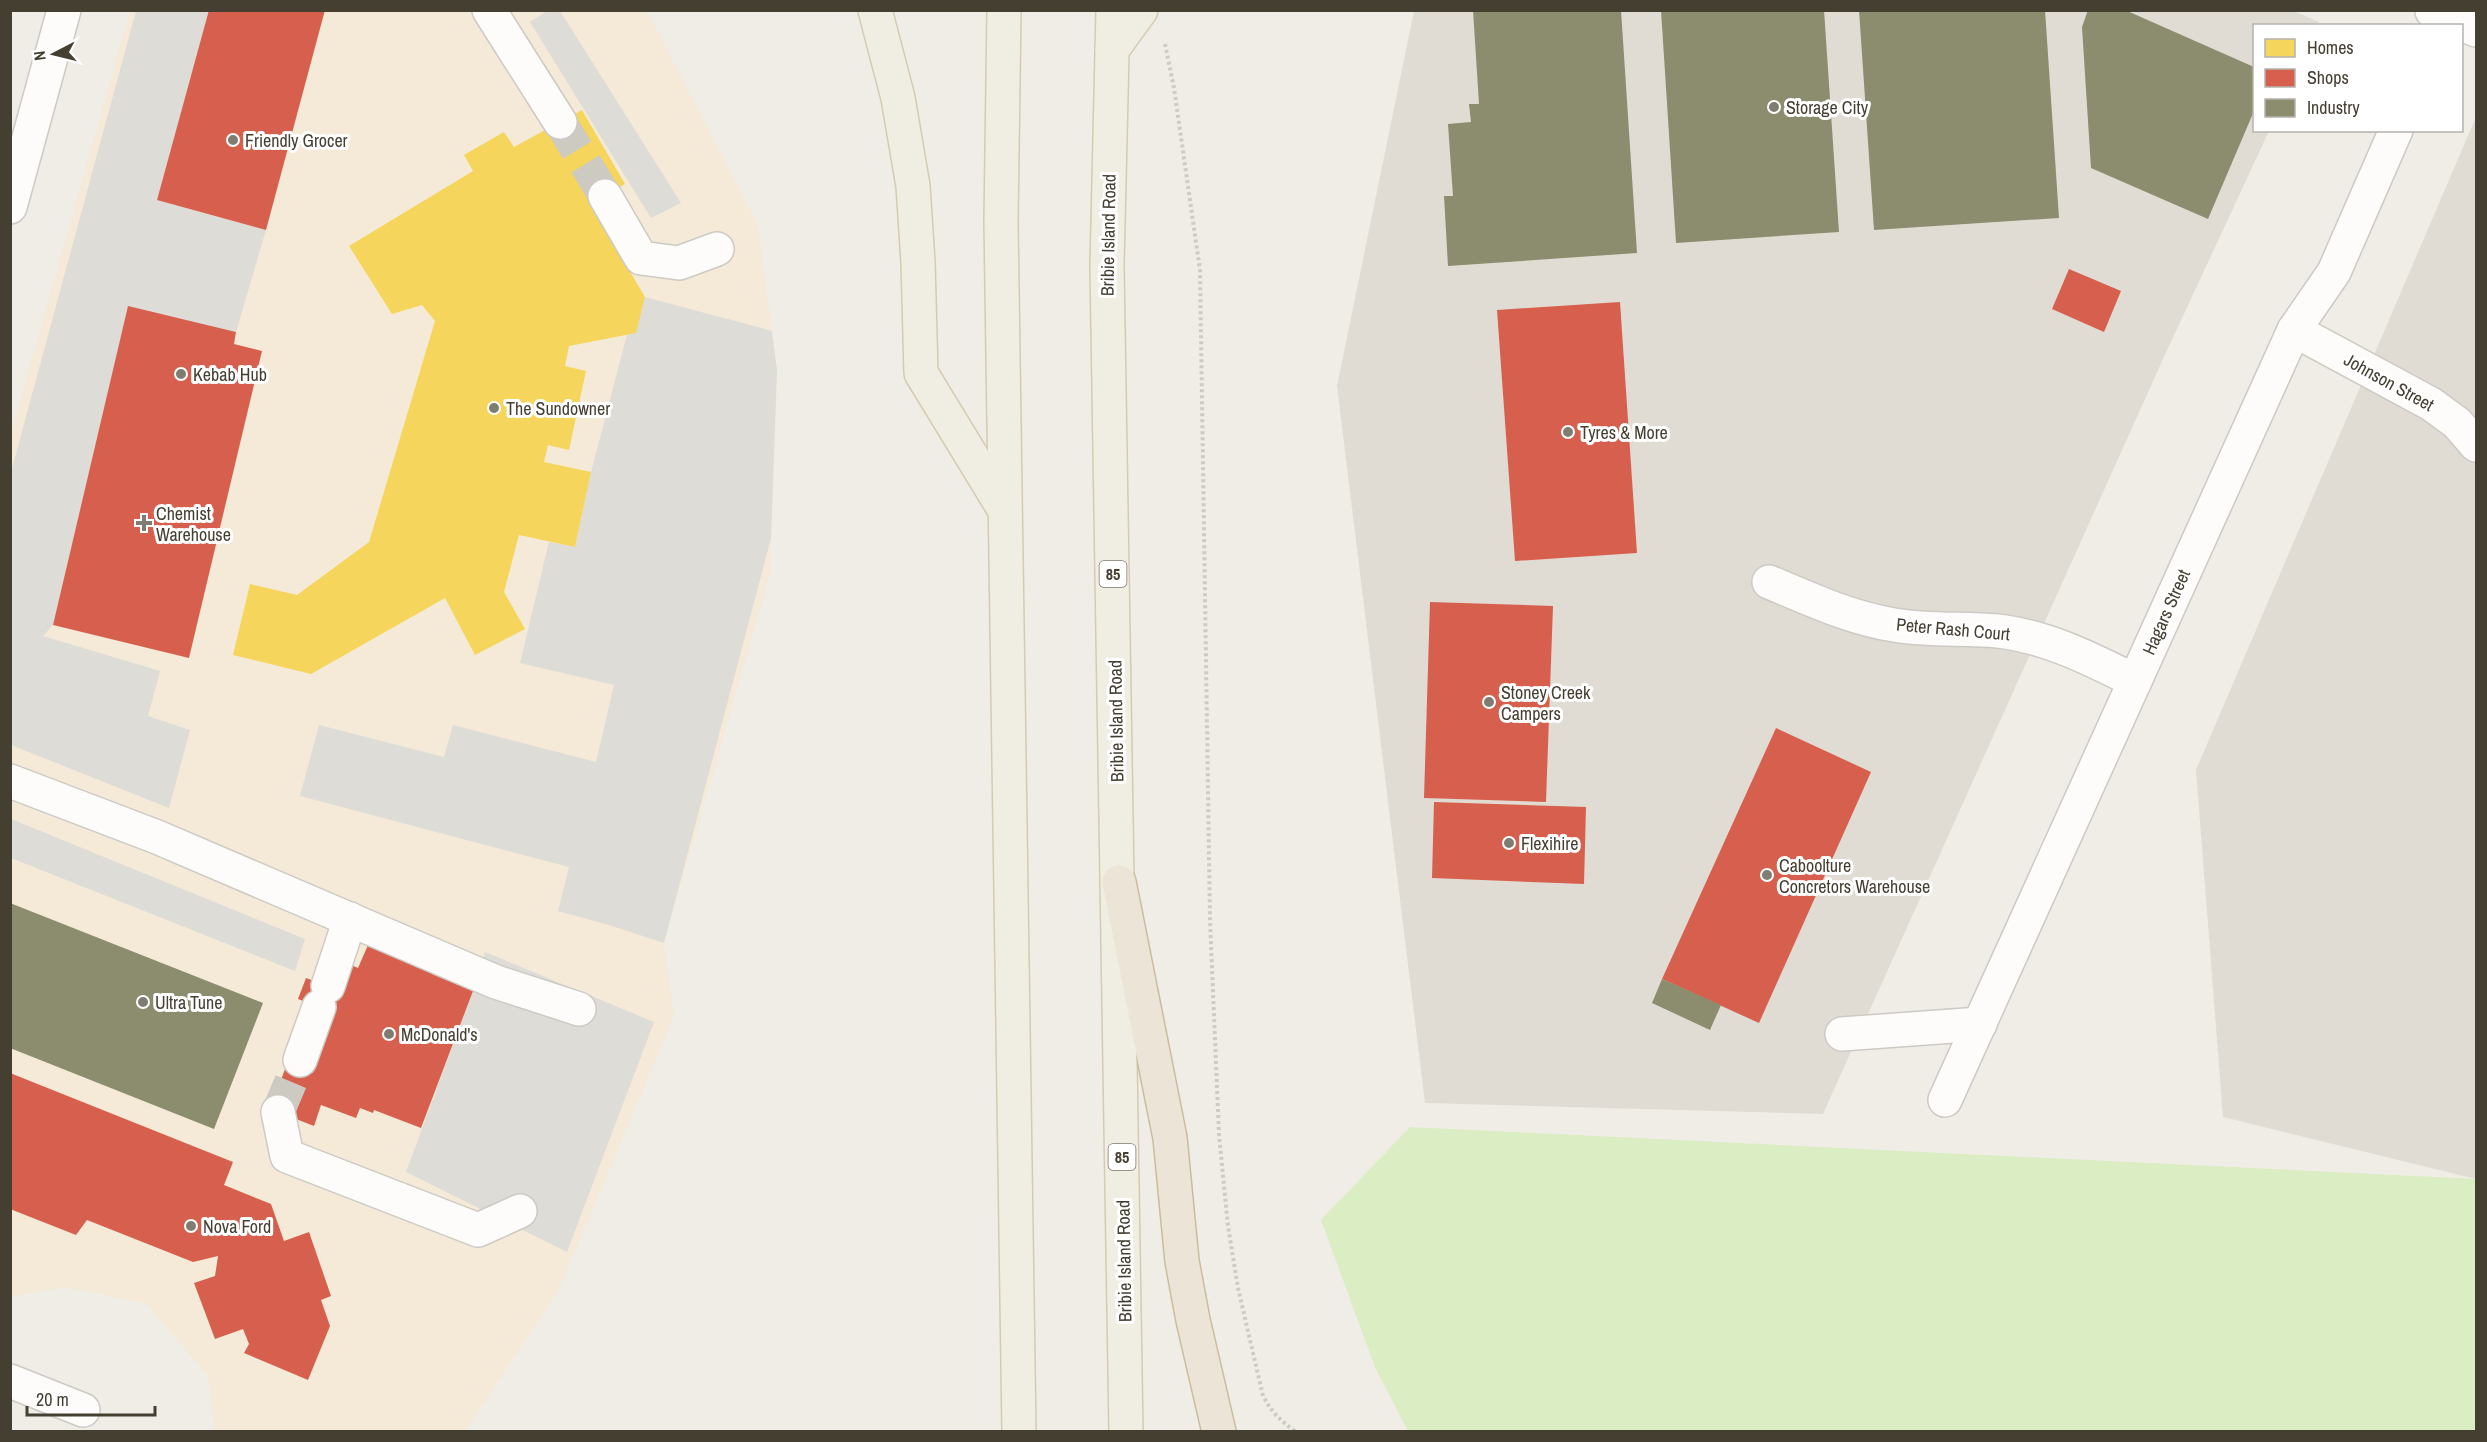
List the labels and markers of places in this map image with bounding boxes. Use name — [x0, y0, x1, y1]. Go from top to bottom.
place label: Storage City — [1786, 95, 1869, 120]
marker: Storage City — [1767, 100, 1781, 114]
place label: Friendly Grocer — [245, 128, 348, 153]
marker: Friendly Grocer — [226, 133, 240, 147]
place label: Kebab Hub — [193, 362, 267, 387]
marker: Kebab Hub — [174, 367, 188, 381]
place label: The Sundowner — [506, 396, 610, 421]
marker: The Sundowner — [487, 401, 501, 415]
place label: Tyres & More — [1580, 420, 1668, 445]
marker: Tyres & More — [1561, 425, 1575, 439]
place label: Chemist Warehouse — [156, 501, 231, 547]
marker: Chemist Warehouse — [137, 516, 151, 530]
place label: Stoney Creek Campers — [1501, 680, 1591, 726]
marker: Stoney Creek Campers — [1482, 695, 1496, 709]
place label: Flexihire — [1521, 831, 1578, 856]
marker: Flexihire — [1502, 836, 1516, 850]
place label: Caboolture Concretors Warehouse — [1779, 853, 1930, 899]
marker: Caboolture Concretors Warehouse — [1760, 868, 1774, 882]
place label: Ultra Tune — [155, 990, 222, 1015]
marker: Ultra Tune — [136, 995, 150, 1009]
place label: McDonald's — [401, 1022, 478, 1047]
marker: McDonald's — [382, 1027, 396, 1041]
place label: Nova Ford — [203, 1214, 271, 1239]
marker: Nova Ford — [184, 1219, 198, 1233]

